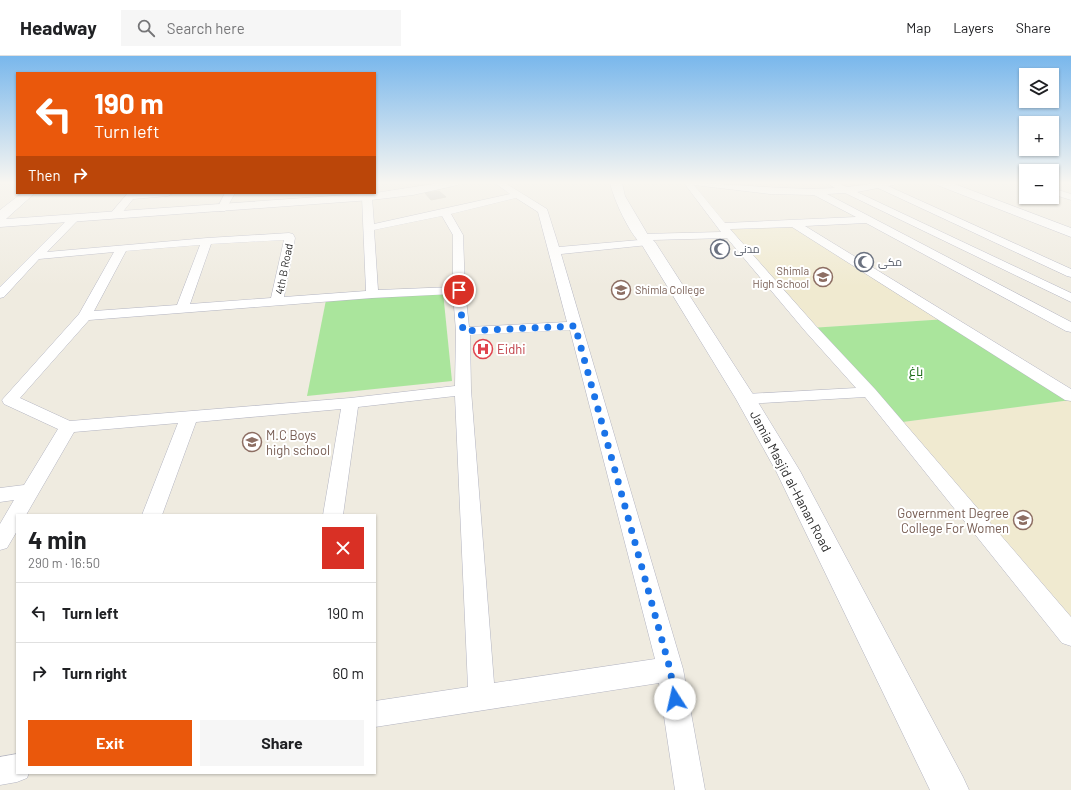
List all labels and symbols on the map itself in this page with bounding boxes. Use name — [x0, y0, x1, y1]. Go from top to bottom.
mosque icon: مدنی — [709, 238, 731, 260]
street label: 4th B Road — [272, 242, 295, 295]
place label: مدنی — [734, 242, 760, 256]
mosque icon: مکی — [853, 251, 875, 273]
place label: مکی — [878, 255, 902, 269]
place label: Shimla High School — [752, 264, 809, 290]
school or university icon: Shimla High School — [812, 266, 834, 288]
pin — [442, 273, 476, 307]
school or university icon: Shimla College — [610, 279, 632, 301]
place label: Shimla College — [635, 283, 705, 296]
hospital icon: Eidhi — [472, 338, 494, 360]
place label: Eidhi — [497, 341, 526, 357]
park label: باغ — [909, 363, 923, 380]
street label: Jamia Masjid al-Hanan Road — [747, 408, 835, 554]
place label: M.C Boys high school — [266, 427, 330, 458]
school or university icon: M.C Boys high school — [241, 431, 263, 453]
place label: Government Degree College For Women — [897, 505, 1009, 536]
school or university icon: Government Degree College For Women — [1012, 509, 1034, 531]
position arrow — [654, 678, 696, 720]

